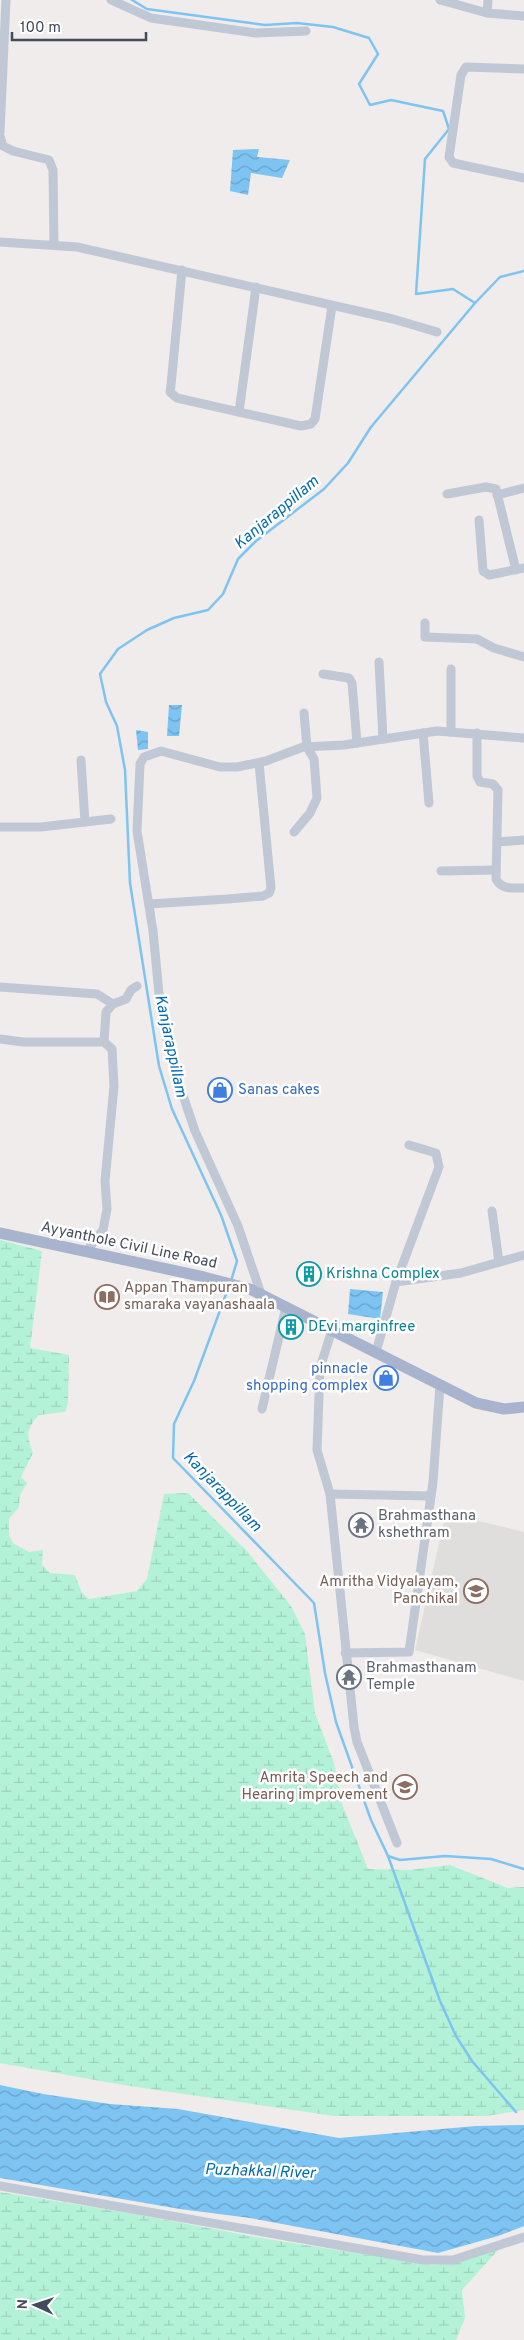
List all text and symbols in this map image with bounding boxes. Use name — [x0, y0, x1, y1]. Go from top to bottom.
scale bar — [12, 10, 146, 42]
text: 100 m — [20, 19, 61, 38]
water label: Kanjarappillam — [231, 472, 323, 554]
water label: Kanjarappillam — [149, 993, 191, 1099]
shop icon: Sanas cakes — [207, 1077, 233, 1103]
place label: Sanas cakes — [238, 1081, 320, 1100]
street label: Ayyanthole Civil Line Road — [39, 1218, 219, 1274]
building icon: Krishna Complex — [296, 1261, 322, 1287]
place label: Krishna Complex — [326, 1265, 440, 1284]
place label: Appan Thampuran smaraka vayanashaala — [124, 1279, 275, 1315]
library icon: Appan Thampuran smaraka vayanashaala — [94, 1284, 120, 1310]
building icon: DEvi marginfree — [278, 1314, 304, 1340]
place label: DEvi marginfree — [308, 1318, 415, 1337]
place label: pinnacle shopping complex — [246, 1360, 368, 1396]
shop icon: pinnacle shopping complex — [373, 1365, 399, 1391]
water label: Kanjarappillam — [179, 1447, 265, 1537]
place label: Brahmasthana kshethram — [378, 1507, 476, 1543]
temple icon: Brahmasthana kshethram — [348, 1512, 374, 1538]
place label: Amritha Vidyalayam, Panchikal — [319, 1573, 458, 1609]
school or university icon: Amritha Vidyalayam, Panchikal — [463, 1578, 489, 1604]
place label: Brahmasthanam Temple — [366, 1659, 477, 1695]
temple icon: Brahmasthanam Temple — [336, 1664, 362, 1690]
place label: Amrita Speech and Hearing improvement — [241, 1769, 388, 1805]
school or university icon: Amrita Speech and Hearing improvement — [392, 1774, 418, 1800]
water label: Puzhakkal River — [204, 2160, 318, 2184]
north arrow — [10, 2280, 60, 2330]
text: N — [15, 2299, 32, 2310]

